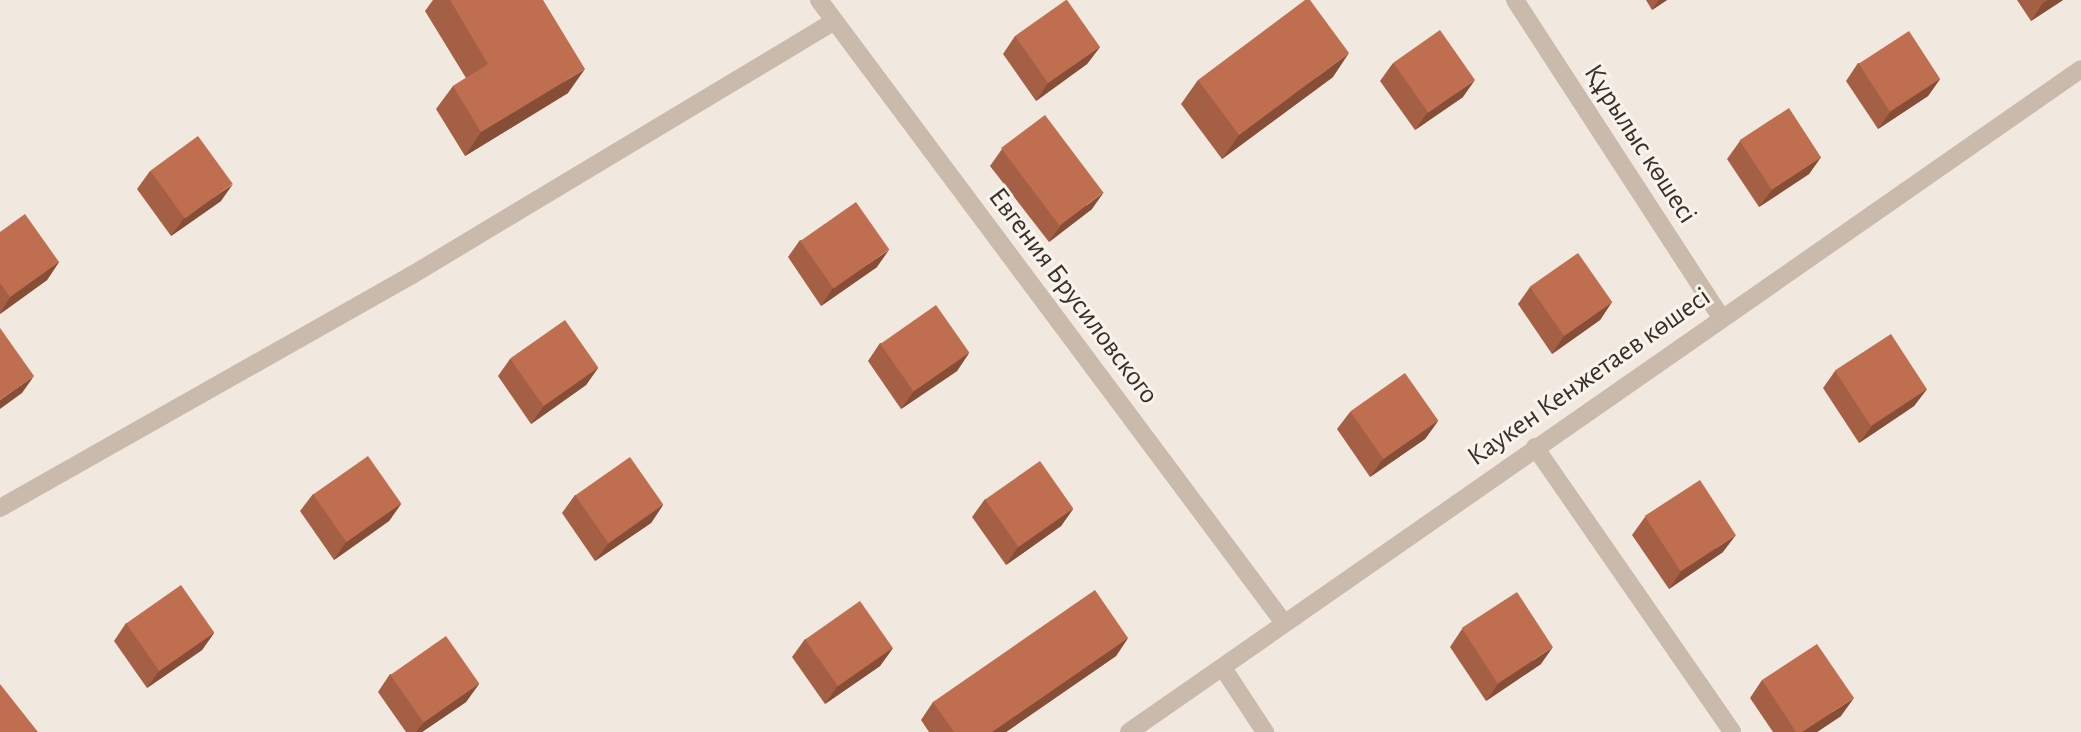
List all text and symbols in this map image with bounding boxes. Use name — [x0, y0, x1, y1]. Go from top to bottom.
street label: Құрылыс көшесі — [1576, 58, 1704, 230]
street label: Евгения Брусиловского — [981, 181, 1165, 411]
street label: Каукен Кенжетаев көшесі — [1461, 280, 1717, 474]

